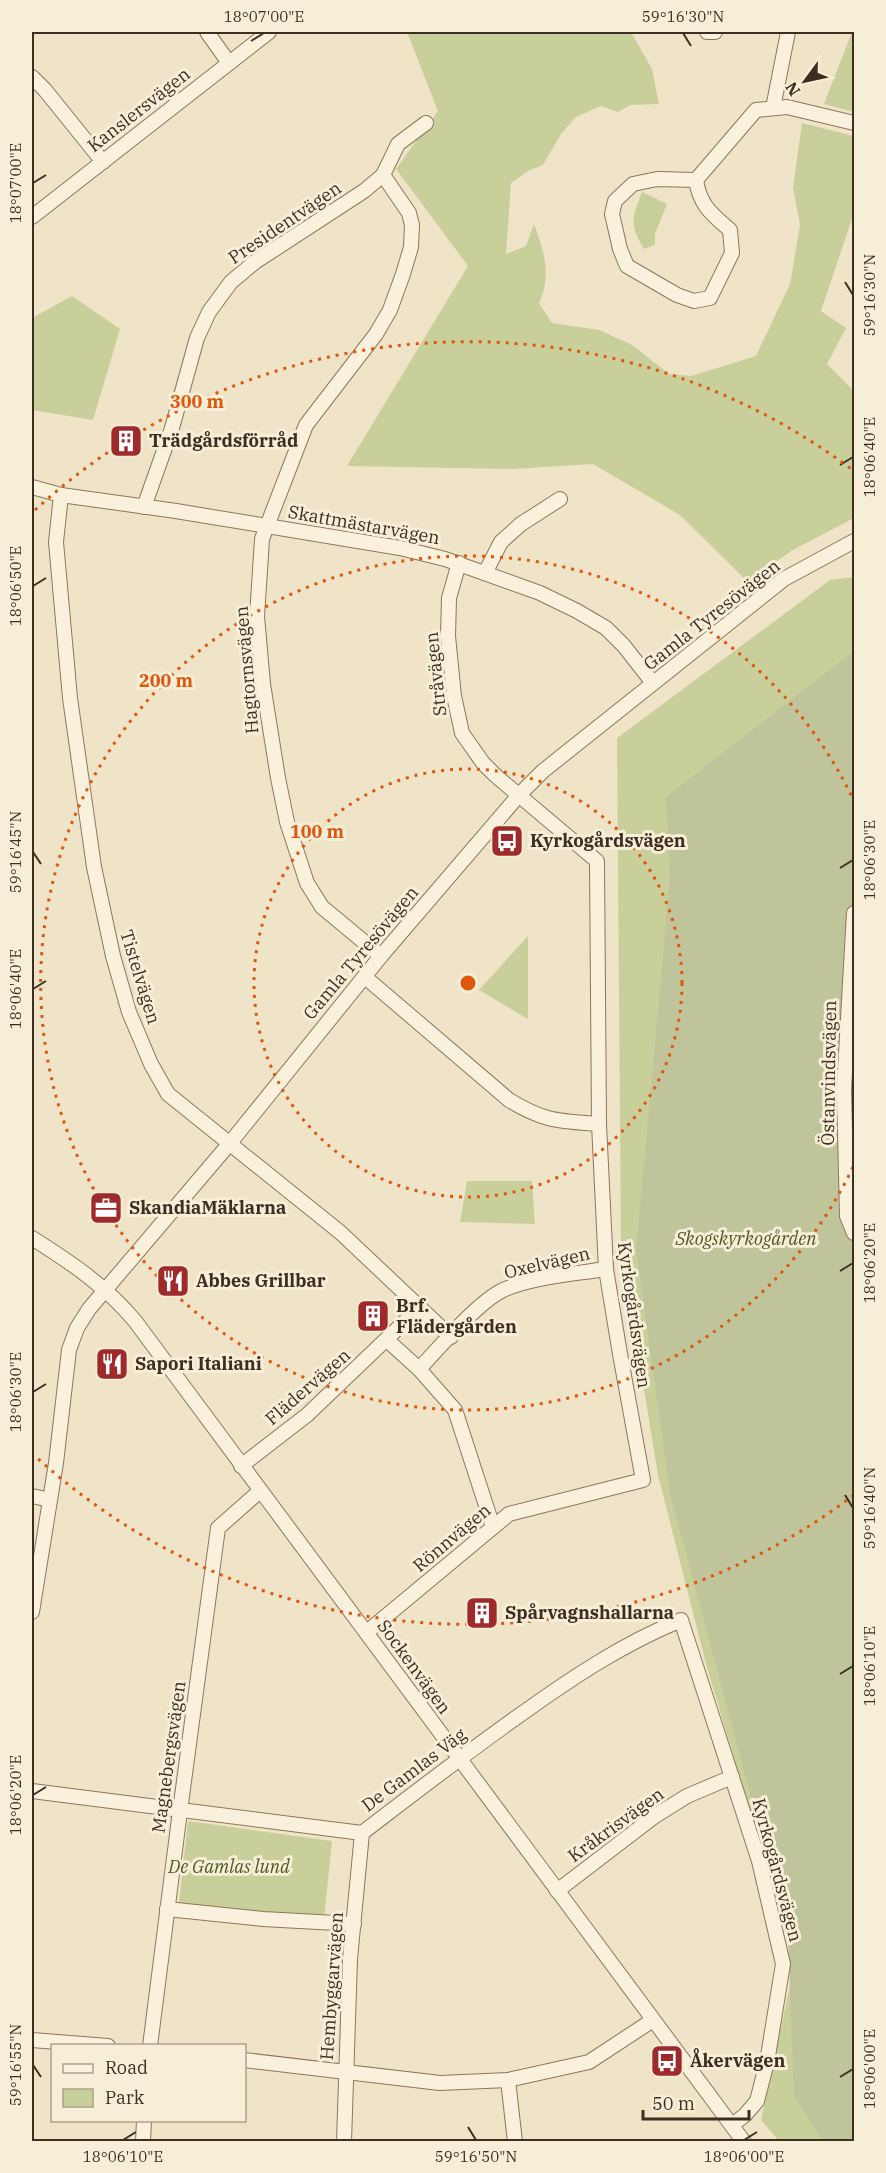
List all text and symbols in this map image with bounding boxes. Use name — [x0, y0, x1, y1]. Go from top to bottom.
text: 18°07'00"E — [224, 7, 304, 26]
text: 59°16'30"N — [642, 7, 724, 26]
north arrow — [775, 51, 835, 111]
street label: Kanslersvägen — [83, 62, 195, 157]
text: N — [781, 78, 804, 100]
text: 18°07'00"E — [6, 143, 25, 223]
street label: Presidentvägen — [224, 176, 346, 269]
text: 59°16'30"N — [860, 254, 879, 336]
text: 300 m — [170, 390, 225, 413]
text: 18°06'40"E — [860, 417, 879, 497]
building icon: Trädgårdsförråd — [108, 423, 144, 459]
place label: Trädgårdsförråd — [149, 429, 298, 452]
street label: Skattmästarvägen — [286, 500, 442, 549]
text: 18°06'50"E — [6, 546, 25, 626]
street label: Gamla Tyresövägen — [639, 554, 785, 675]
street label: Hagtornsvägen — [229, 605, 264, 735]
street label: Stråvägen — [420, 631, 451, 717]
text: 200 m — [139, 669, 194, 692]
text: 59°16'45"N — [6, 811, 25, 893]
text: 100 m — [290, 820, 345, 843]
text: 18°06'30"E — [860, 820, 879, 900]
bus stop icon: Kyrkogårdsvägen — [489, 823, 525, 859]
place label: Kyrkogårdsvägen — [530, 829, 686, 852]
street label: Gamla Tyresövägen — [298, 881, 423, 1024]
street label: Tistelvägen — [115, 927, 166, 1027]
text: 18°06'40"E — [6, 949, 25, 1029]
centre of rings — [458, 973, 478, 993]
street label: Östanvindsvägen — [816, 1000, 841, 1146]
office icon: SkandiaMäklarna — [88, 1190, 124, 1226]
place label: SkandiaMäklarna — [129, 1196, 286, 1219]
text: 18°06'20"E — [860, 1223, 879, 1303]
park label: Skogskyrkogården — [674, 1227, 817, 1250]
street label: Kyrkogårdsvägen — [613, 1240, 656, 1390]
street label: Oxelvägen — [502, 1241, 592, 1284]
restaurant icon: Abbes Grillbar — [155, 1263, 191, 1299]
place label: Abbes Grillbar — [196, 1269, 326, 1292]
place label: Brf. Flädergården — [396, 1294, 517, 1338]
building icon: Brf. Flädergården — [355, 1298, 391, 1334]
street label: Flädervägen — [260, 1343, 355, 1430]
restaurant icon: Sapori Italiani — [94, 1346, 130, 1382]
text: 18°06'30"E — [6, 1352, 25, 1432]
place label: Sapori Italiani — [135, 1352, 262, 1375]
text: 59°16'40"N — [860, 1467, 879, 1549]
street label: Rönnvägen — [408, 1498, 495, 1577]
building icon: Spårvagnshallarna — [464, 1595, 500, 1631]
place label: Spårvagnshallarna — [505, 1601, 674, 1624]
street label: Sockenvägen — [372, 1615, 456, 1718]
text: 18°06'10"E — [860, 1626, 879, 1706]
street label: Magnebergsvägen — [146, 1679, 191, 1834]
street label: De Gamlas Väg — [357, 1723, 471, 1816]
text: 18°06'20"E — [6, 1755, 25, 1835]
street label: Kråkrisvägen — [563, 1782, 668, 1867]
street label: Kyrkogårdsvägen — [747, 1796, 808, 1944]
park label: De Gamlas lund — [167, 1855, 290, 1878]
street label: Hembyggarvägen — [315, 1911, 348, 2061]
text: 59°16'55"N — [6, 2024, 25, 2106]
text: 18°06'00"E — [860, 2029, 879, 2109]
bus stop icon: Åkervägen — [649, 2043, 685, 2079]
legend — [51, 2044, 246, 2122]
place label: Åkervägen — [690, 2048, 785, 2072]
text: Road — [105, 2056, 148, 2079]
scale bar — [643, 2083, 750, 2121]
text: Park — [105, 2086, 145, 2109]
text: 50 m — [652, 2092, 695, 2115]
text: 18°06'10"E — [83, 2147, 163, 2166]
text: 59°16'50"N — [435, 2147, 517, 2166]
text: 18°06'00"E — [704, 2147, 784, 2166]

